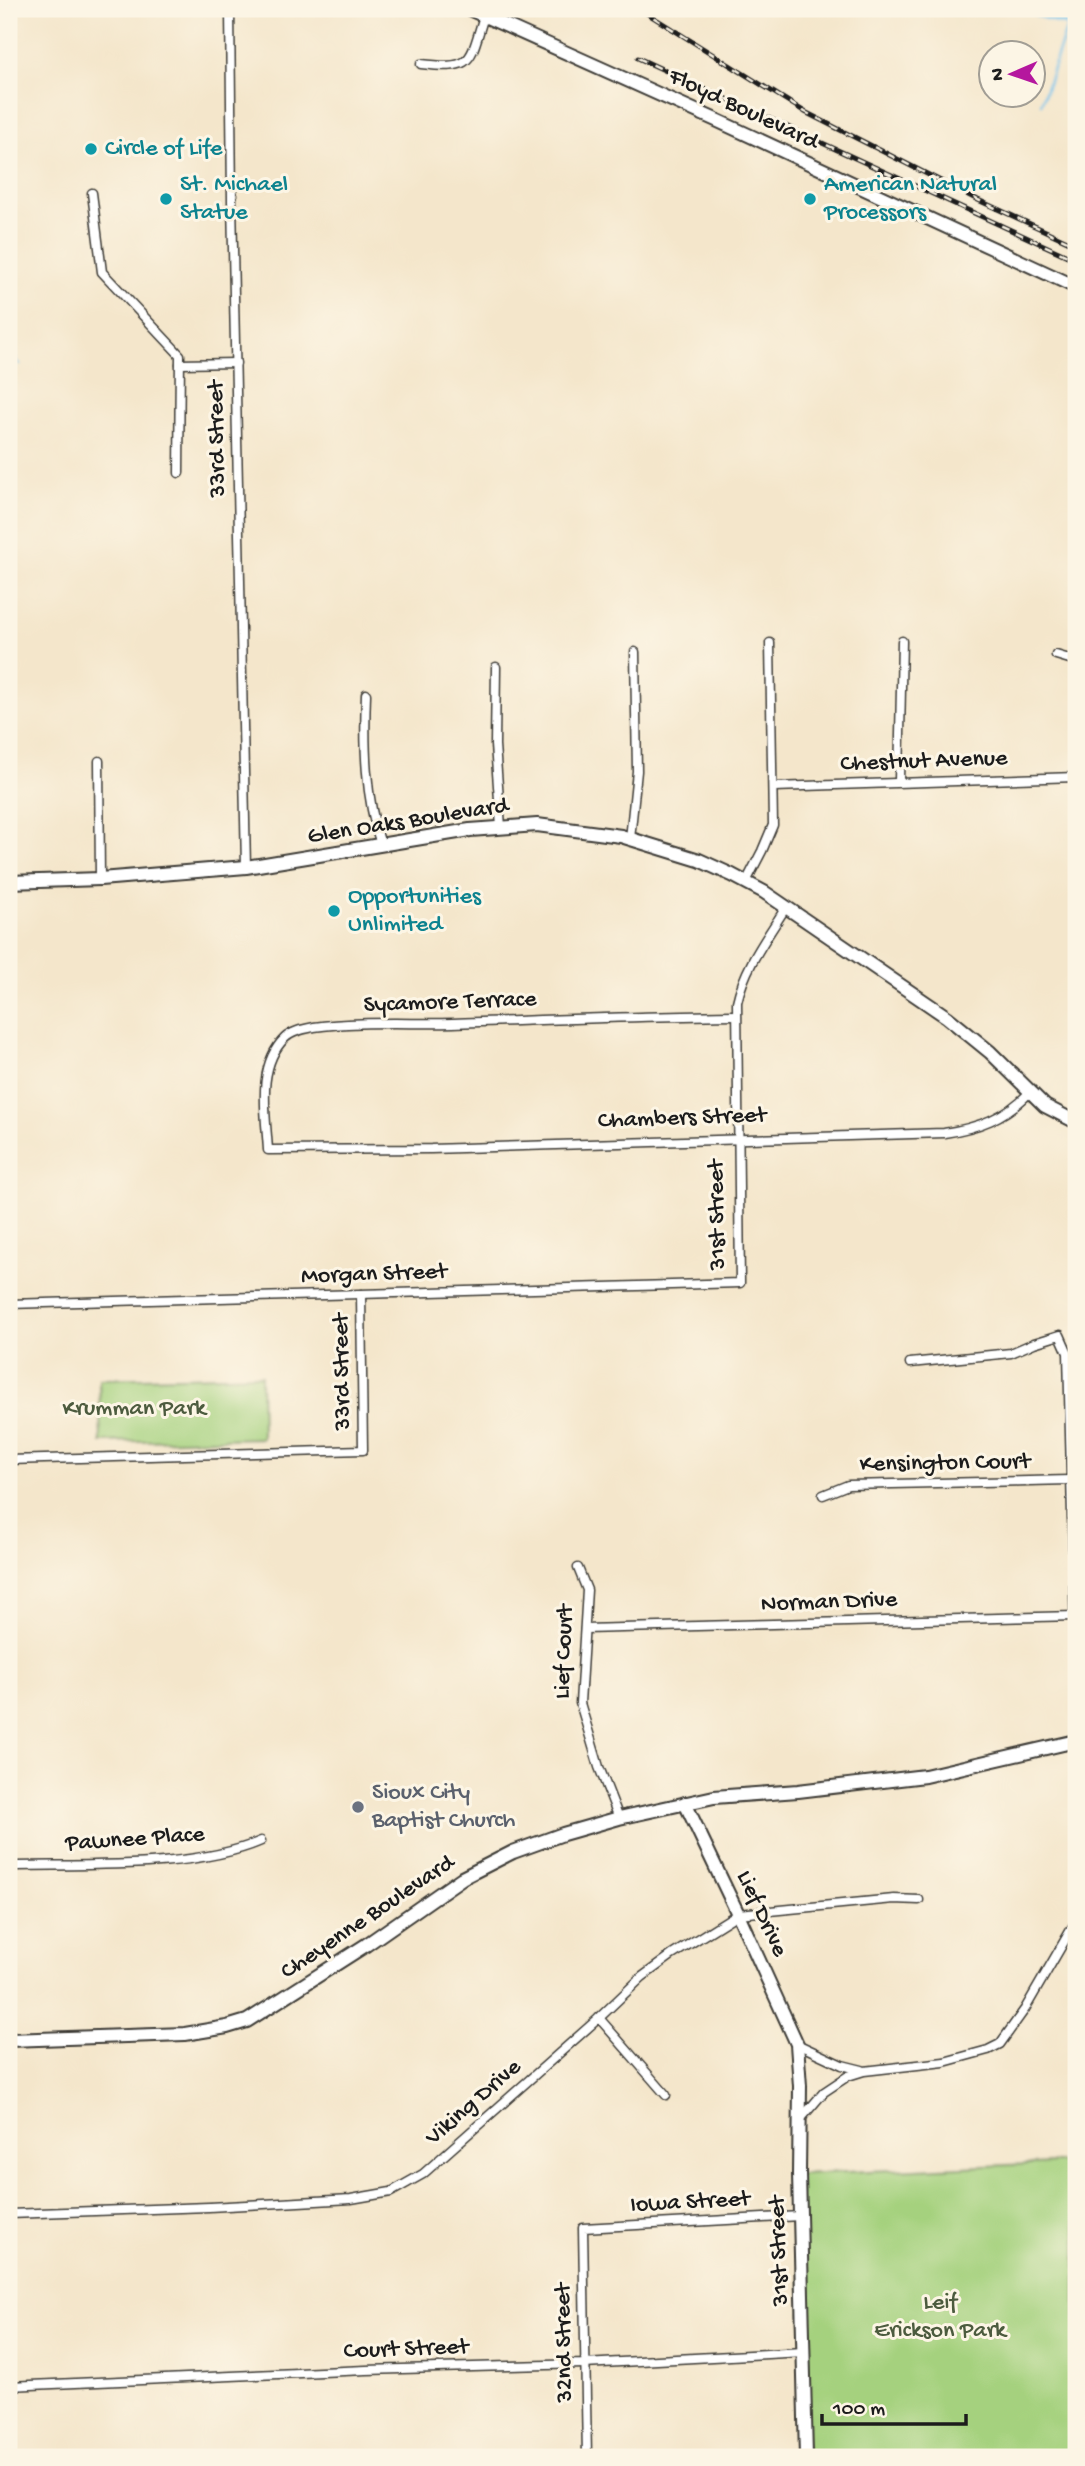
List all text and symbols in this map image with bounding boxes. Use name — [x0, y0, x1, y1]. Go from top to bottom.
north arrow — [976, 38, 1046, 108]
street label: Floyd Boulevard — [663, 62, 824, 158]
text: N — [987, 68, 1010, 81]
place label: Circle of Life — [105, 135, 223, 164]
marker: Circle of Life — [83, 141, 99, 157]
place label: St. Michael Statue — [180, 171, 288, 228]
place label: American Natural Processors — [823, 171, 997, 228]
marker: St. Michael Statue — [158, 191, 174, 207]
marker: American Natural Processors — [802, 191, 818, 207]
street label: 33rd Street — [202, 378, 234, 499]
street label: Chestnut Avenue — [840, 745, 1009, 779]
street label: Glen Oaks Boulevard — [305, 791, 512, 852]
place label: Opportunities Unlimited — [348, 883, 482, 940]
marker: Opportunities Unlimited — [326, 903, 342, 919]
street label: Sycamore Terrace — [363, 985, 538, 1021]
street label: Chambers Street — [597, 1101, 769, 1136]
street label: 31st Street — [702, 1157, 733, 1271]
street label: Morgan Street — [301, 1258, 449, 1292]
street label: 33rd Street — [327, 1311, 359, 1432]
park label: Krumman Park — [62, 1395, 208, 1424]
street label: Kensington Court — [860, 1448, 1033, 1480]
street label: Norman Drive — [760, 1586, 898, 1620]
street label: Lief Court — [549, 1602, 581, 1700]
place label: Sioux City Baptist Church — [371, 1779, 516, 1836]
marker: Sioux City Baptist Church — [350, 1799, 366, 1815]
street label: Pawnee Place — [63, 1821, 206, 1859]
street label: Cheyenne Boulevard — [276, 1848, 462, 1987]
street label: Lief Drive — [728, 1866, 794, 1962]
street label: Viking Drive — [419, 2053, 528, 2153]
street label: Iowa Street — [629, 2185, 753, 2221]
street label: 31st Street — [764, 2193, 796, 2308]
street label: 32nd Street — [549, 2281, 581, 2404]
park label: Leif Erickson Park — [874, 2289, 1008, 2346]
street label: Court Street — [343, 2333, 471, 2367]
scale bar — [822, 2382, 966, 2426]
text: 100 m — [832, 2398, 885, 2423]

